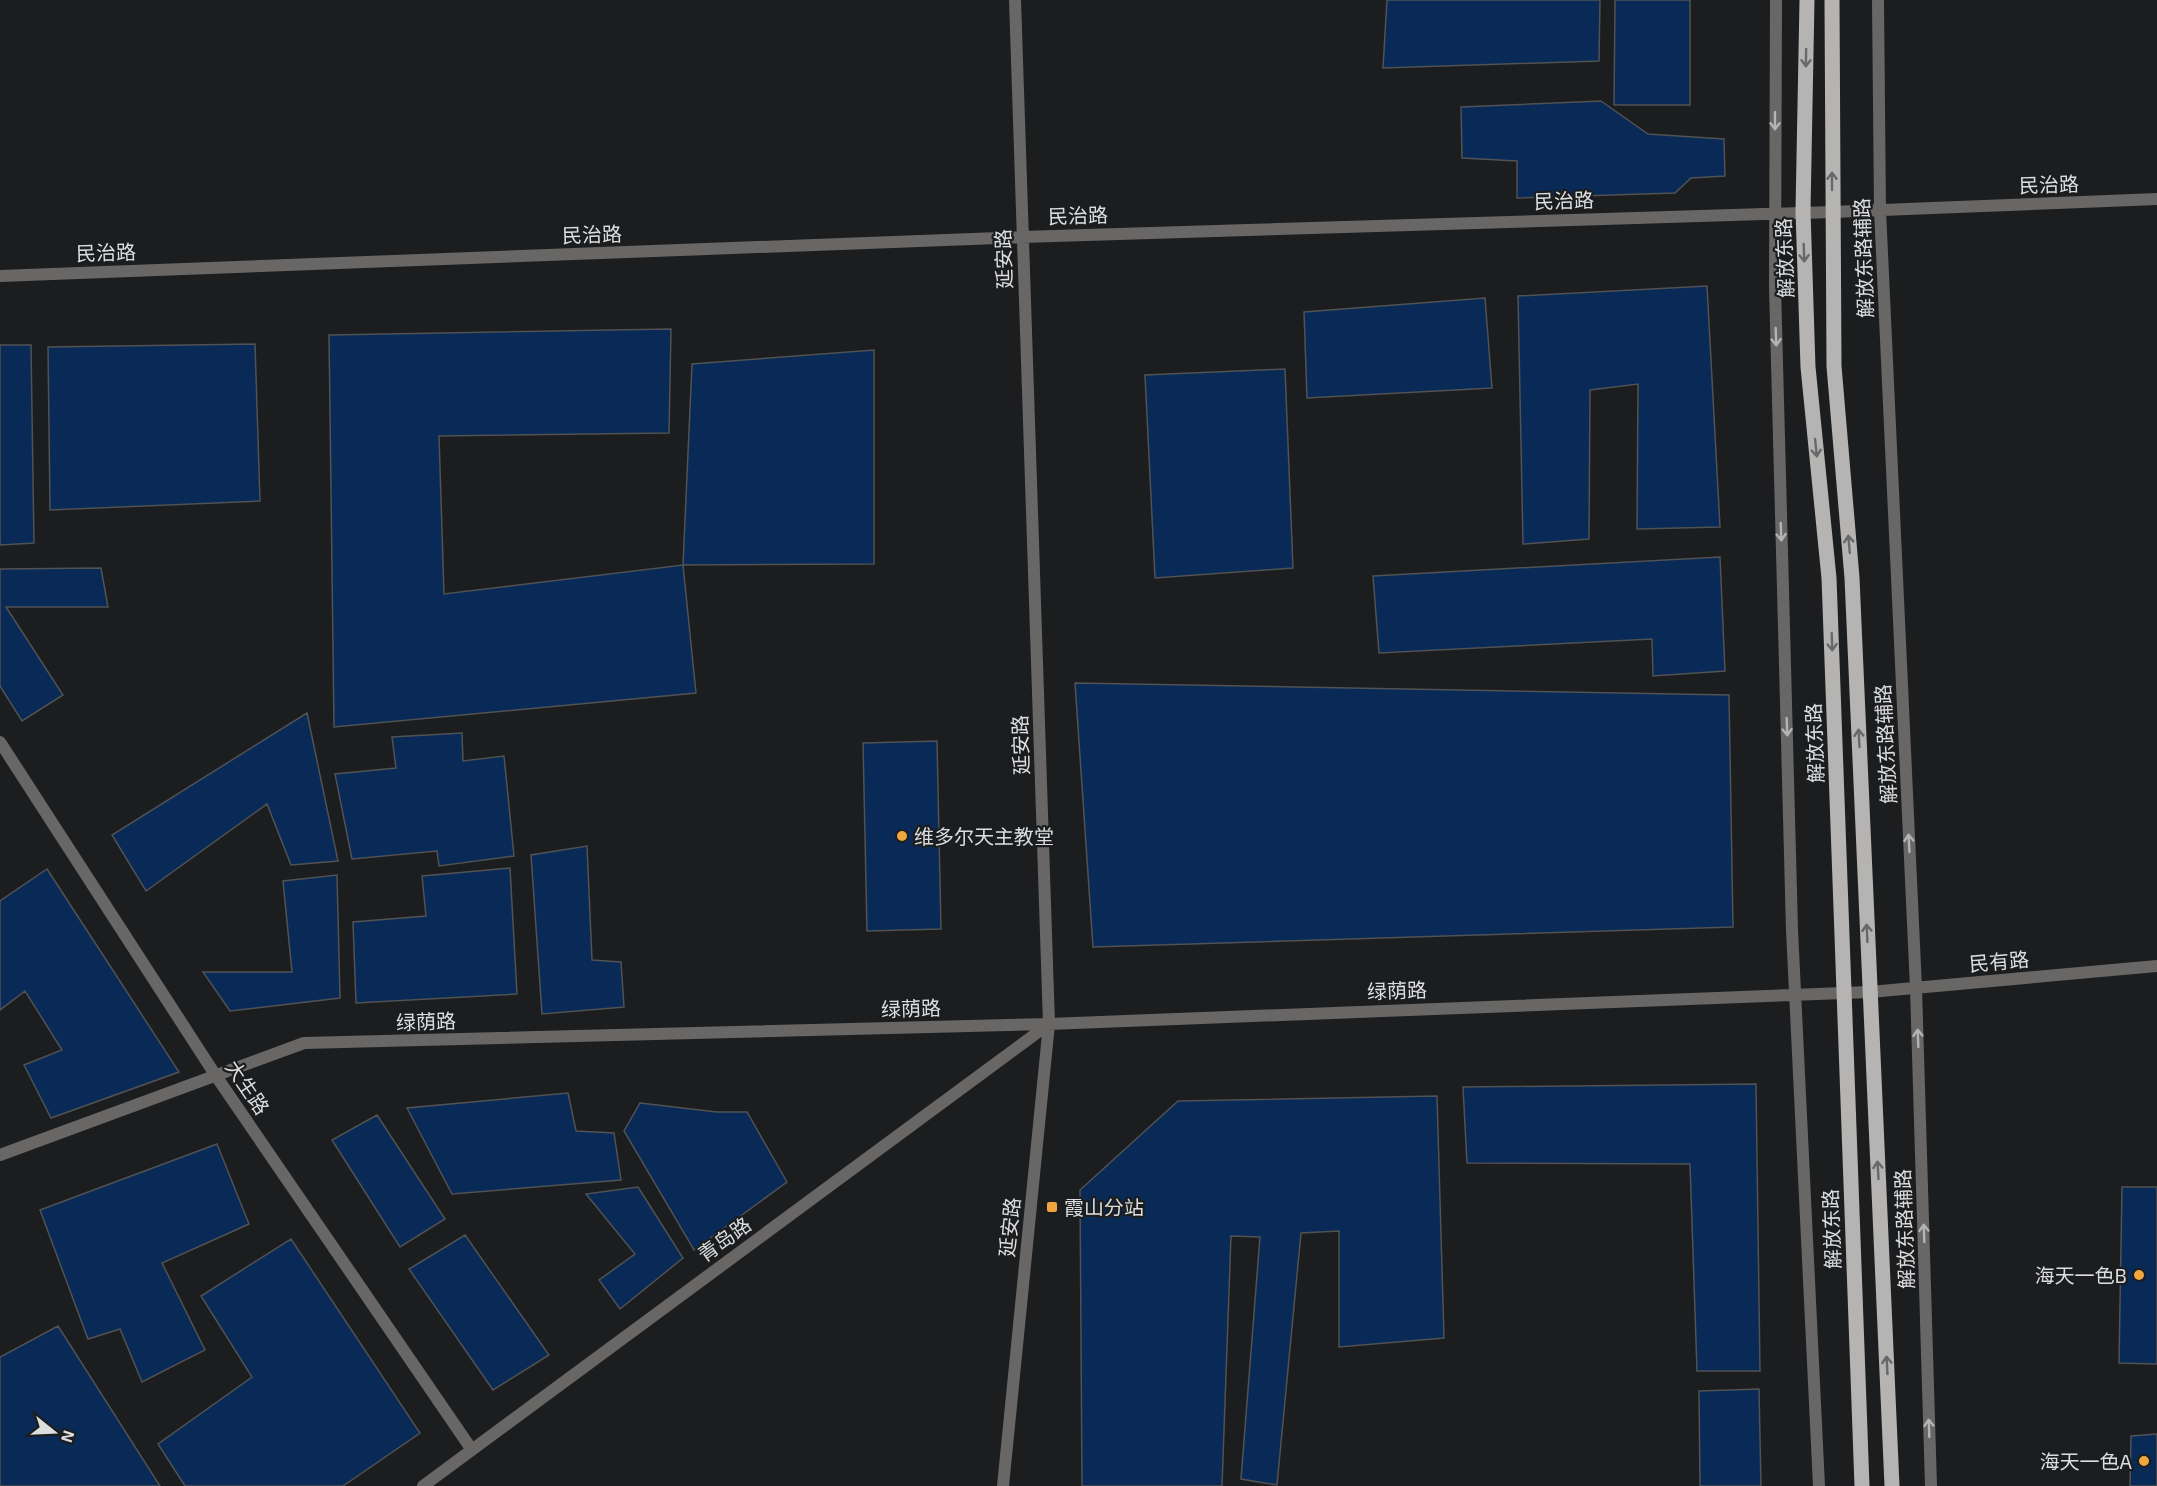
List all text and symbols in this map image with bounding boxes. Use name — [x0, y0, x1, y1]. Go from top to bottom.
one-way arrow — [1800, 48, 1812, 68]
one-way arrow — [1769, 111, 1781, 131]
street label: 民治路 — [2019, 171, 2079, 197]
one-way arrow — [1826, 172, 1838, 192]
street label: 民治路 — [1534, 187, 1594, 213]
street label: 解放东路辅路 — [1849, 198, 1877, 318]
street label: 民治路 — [1048, 202, 1108, 228]
street label: 解放东路 — [1771, 218, 1797, 298]
street label: 民治路 — [562, 221, 622, 247]
street label: 延安路 — [990, 229, 1016, 289]
street label: 民治路 — [76, 239, 136, 265]
one-way arrow — [1799, 243, 1810, 263]
one-way arrow — [1770, 327, 1782, 347]
one-way arrow — [1811, 438, 1822, 457]
one-way arrow — [1776, 522, 1787, 542]
one-way arrow — [1843, 534, 1854, 554]
one-way arrow — [1826, 632, 1837, 652]
street label: 解放东路辅路 — [1870, 683, 1900, 805]
street label: 解放东路 — [1801, 703, 1827, 783]
street label: 延安路 — [1007, 715, 1033, 775]
one-way arrow — [1781, 717, 1792, 737]
one-way arrow — [1853, 729, 1864, 749]
place label: 维多尔天主教堂 — [914, 824, 1054, 848]
marker: 维多尔天主教堂 — [895, 829, 909, 843]
one-way arrow — [1904, 833, 1915, 853]
one-way arrow — [1862, 924, 1873, 944]
street label: 民有路 — [1968, 946, 2030, 976]
street label: 绿荫路 — [1367, 977, 1427, 1003]
street label: 绿荫路 — [881, 995, 941, 1021]
street label: 绿荫路 — [396, 1008, 456, 1034]
one-way arrow — [1912, 1028, 1923, 1048]
street label: 大生路 — [221, 1055, 275, 1119]
one-way arrow — [1872, 1160, 1883, 1180]
street label: 解放东路辅路 — [1890, 1169, 1918, 1289]
street label: 解放东路 — [1818, 1189, 1844, 1269]
place label: 霞山分站 — [1064, 1195, 1144, 1219]
street label: 延安路 — [994, 1196, 1024, 1258]
marker: 霞山分站 — [1045, 1200, 1059, 1214]
street label: 青岛路 — [693, 1212, 755, 1266]
one-way arrow — [1918, 1223, 1929, 1243]
place label: 海天一色B — [2035, 1263, 2127, 1287]
marker: 海天一色B — [2132, 1268, 2146, 1282]
one-way arrow — [1881, 1355, 1892, 1375]
north arrow — [24, 1402, 84, 1462]
one-way arrow — [1924, 1418, 1935, 1438]
text: N — [58, 1428, 80, 1445]
place label: 海天一色A — [2040, 1449, 2133, 1473]
marker: 海天一色A — [2137, 1454, 2151, 1468]

